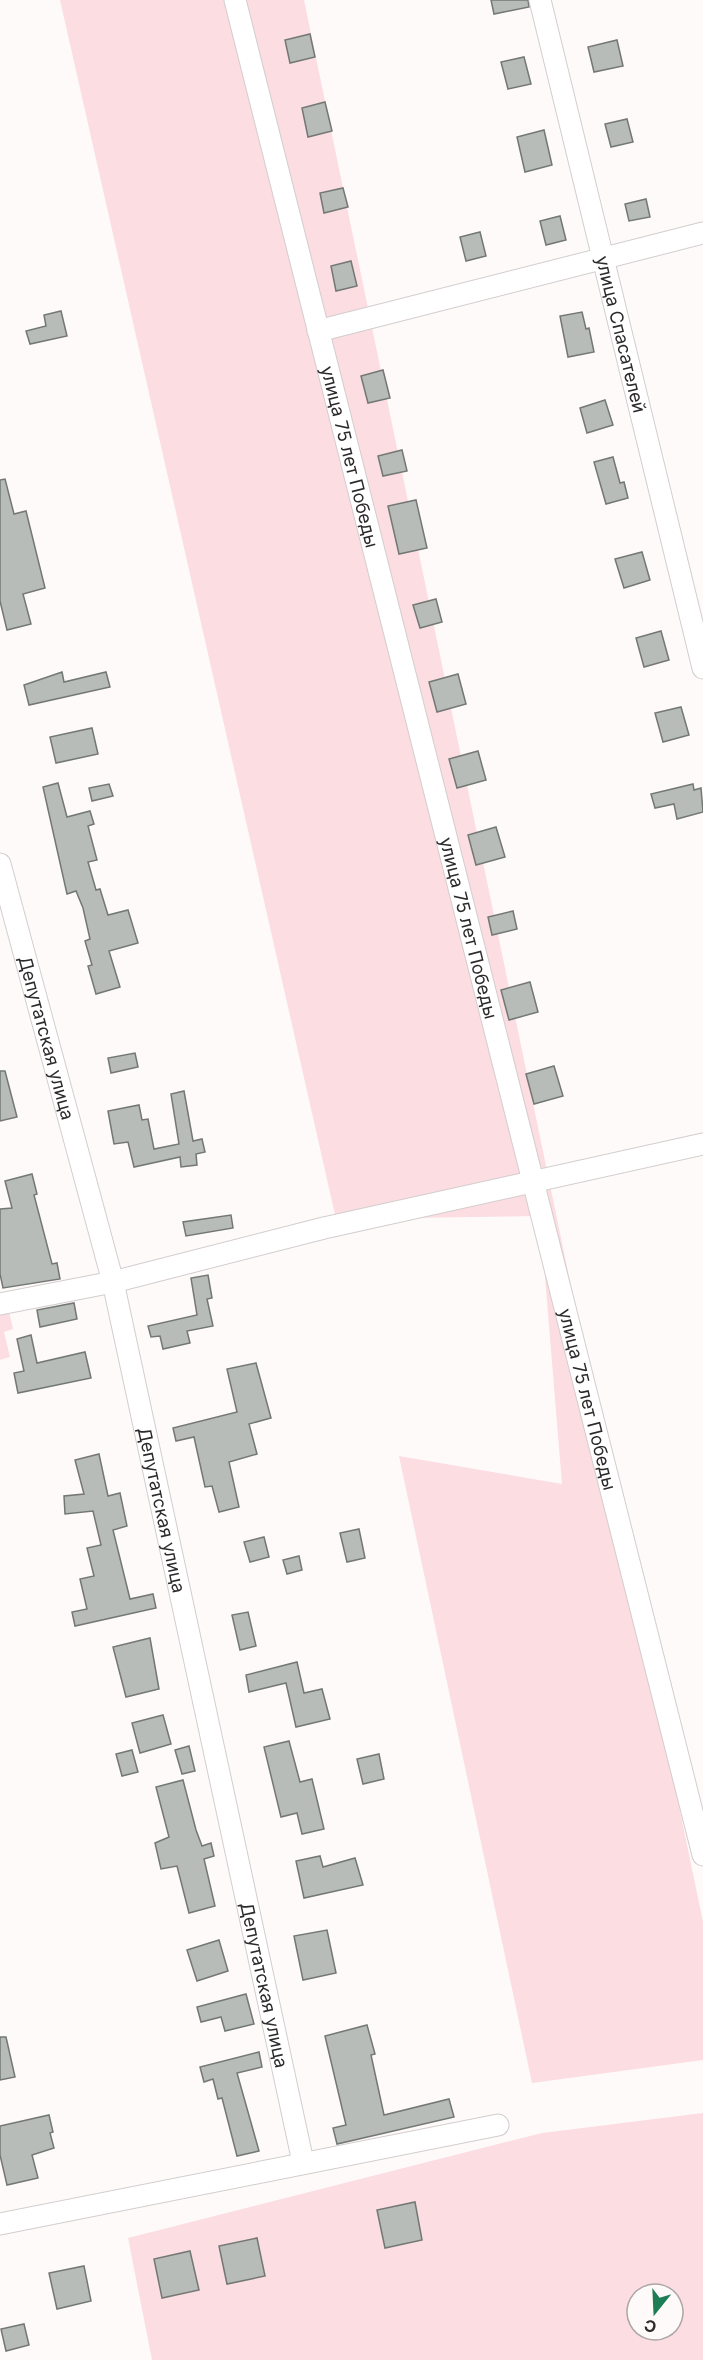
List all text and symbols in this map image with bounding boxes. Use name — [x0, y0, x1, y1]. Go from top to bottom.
street label: улица Спасателей — [592, 254, 651, 415]
street label: улица 75 лет Победы — [317, 364, 383, 550]
street label: улица 75 лет Победы — [436, 835, 502, 1021]
street label: Депутатская улица — [15, 953, 79, 1122]
street label: улица 75 лет Победы — [555, 1306, 621, 1492]
street label: Депутатская улица — [134, 1425, 190, 1595]
street label: Депутатская улица — [237, 1900, 293, 2070]
north arrow — [625, 2282, 685, 2342]
text: С — [641, 2315, 659, 2338]

